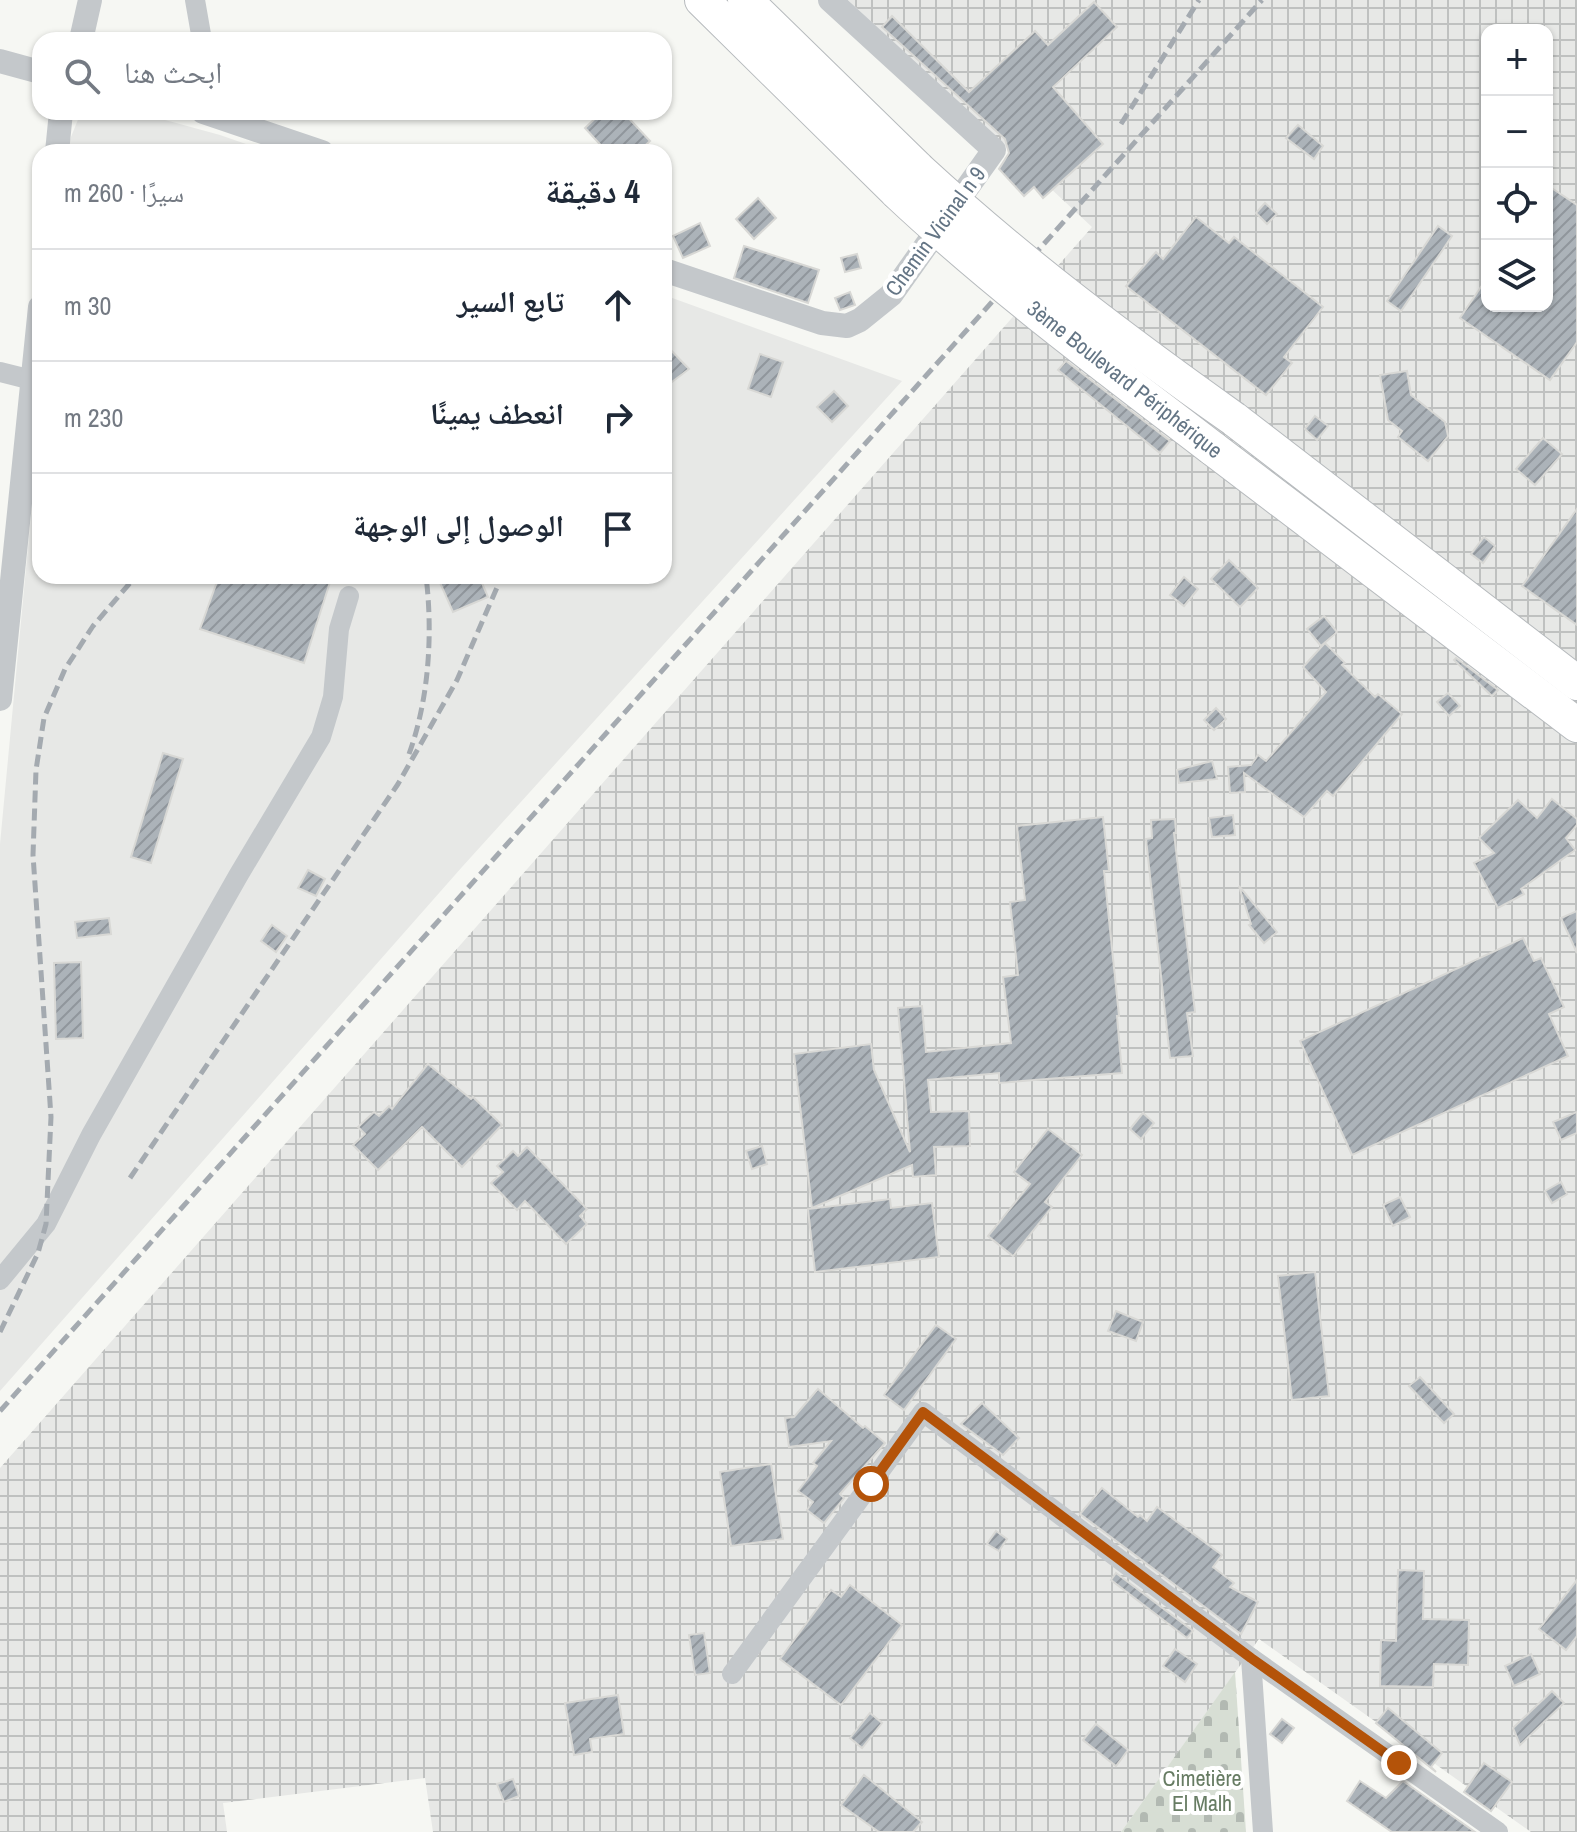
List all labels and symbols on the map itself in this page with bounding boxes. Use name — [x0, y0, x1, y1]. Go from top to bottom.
street label: Chemin Vicinal n 9 — [878, 160, 992, 302]
street label: 3ème Boulevard Périphérique — [1021, 293, 1229, 465]
route start — [853, 1466, 889, 1502]
route end — [1381, 1745, 1417, 1781]
park label: Cimetière El Malh — [1162, 1763, 1242, 1818]

